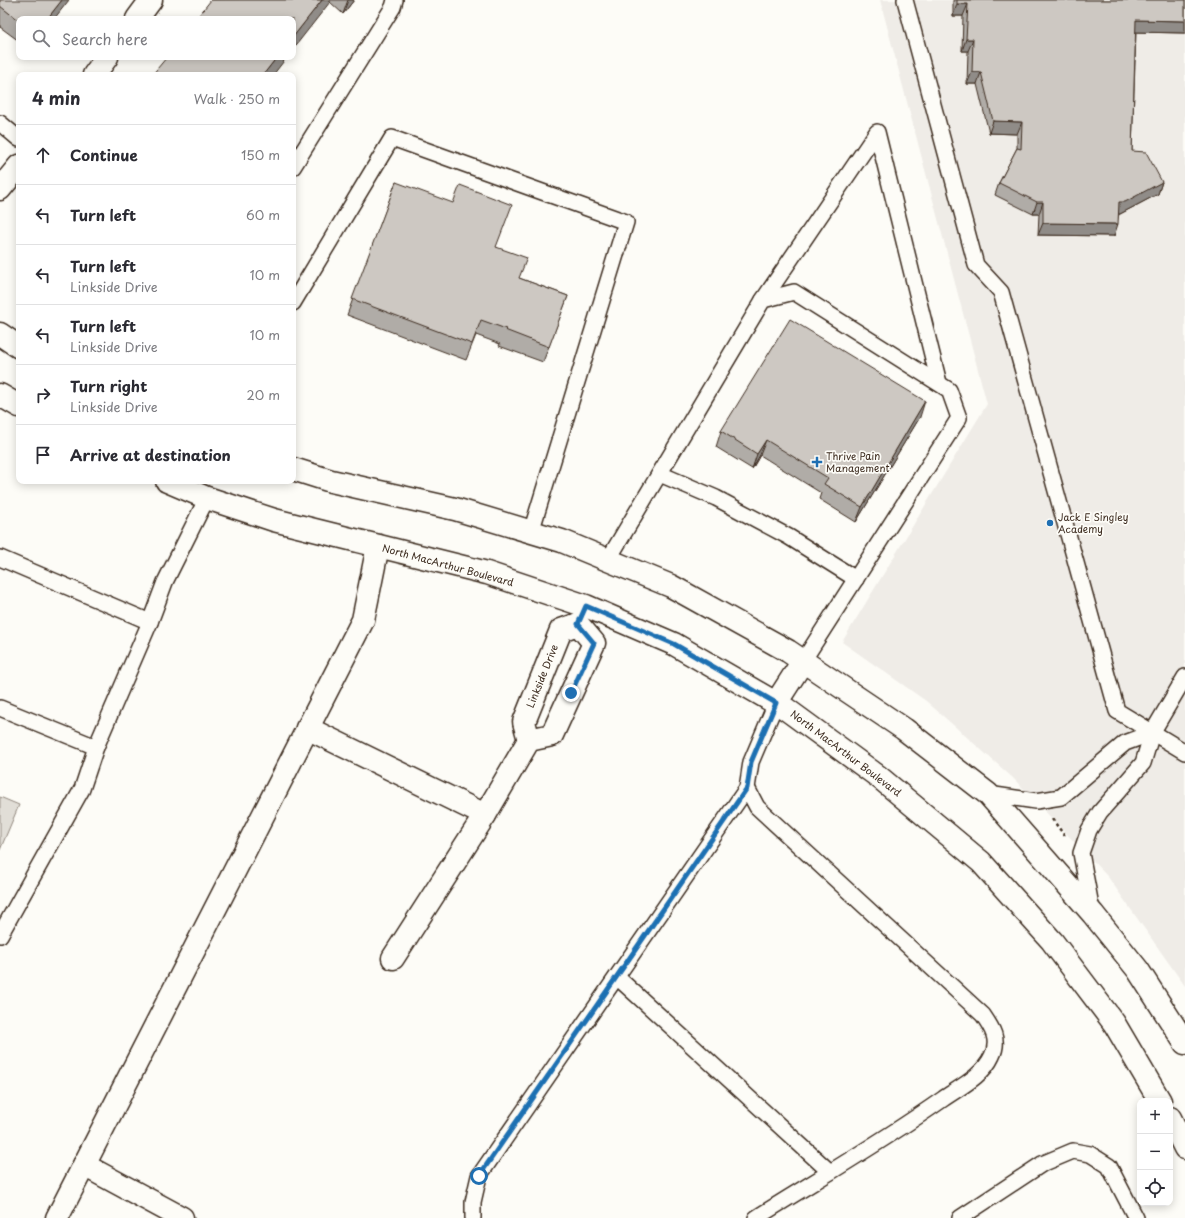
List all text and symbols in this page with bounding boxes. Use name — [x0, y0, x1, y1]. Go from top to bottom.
search box — [16, 16, 296, 60]
icon: search — [30, 27, 52, 49]
text: Search here — [62, 27, 148, 50]
text: 4 min — [32, 85, 80, 111]
text: Walk · 250 m — [194, 89, 280, 108]
text: Continue — [70, 143, 138, 166]
icon: ahead — [32, 144, 54, 166]
text: 150 m — [241, 145, 280, 164]
text: Turn left — [70, 203, 136, 226]
icon: left — [32, 204, 54, 226]
text: 60 m — [246, 205, 280, 224]
text: Turn left — [70, 254, 136, 277]
icon: left — [32, 264, 54, 286]
text: 10 m — [250, 265, 280, 284]
text: Linkside Drive — [70, 277, 158, 296]
text: Turn left — [70, 314, 136, 337]
icon: left — [32, 324, 54, 346]
text: 10 m — [250, 325, 280, 344]
text: Linkside Drive — [70, 337, 158, 356]
text: Turn right — [70, 374, 147, 397]
icon: right — [32, 384, 54, 406]
text: 20 m — [246, 385, 280, 404]
text: Linkside Drive — [70, 397, 158, 416]
text: Arrive at destination — [70, 443, 231, 466]
icon: arrive — [32, 444, 54, 466]
place label: Thrive Pain Management — [826, 448, 889, 475]
marker: Thrive Pain Management — [811, 456, 823, 468]
place label: Jack E Singley Academy — [1058, 509, 1129, 536]
marker: Jack E Singley Academy — [1045, 518, 1055, 528]
street label: North MacArthur Boulevard — [381, 540, 516, 589]
street label: Linkside Drive — [522, 642, 561, 710]
route end — [562, 684, 580, 702]
street label: North MacArthur Boulevard — [788, 706, 905, 799]
map controls — [1137, 1098, 1173, 1206]
button: + — [1137, 1098, 1173, 1134]
button: − — [1137, 1134, 1173, 1170]
route start — [470, 1167, 488, 1185]
button: locate — [1137, 1170, 1173, 1206]

